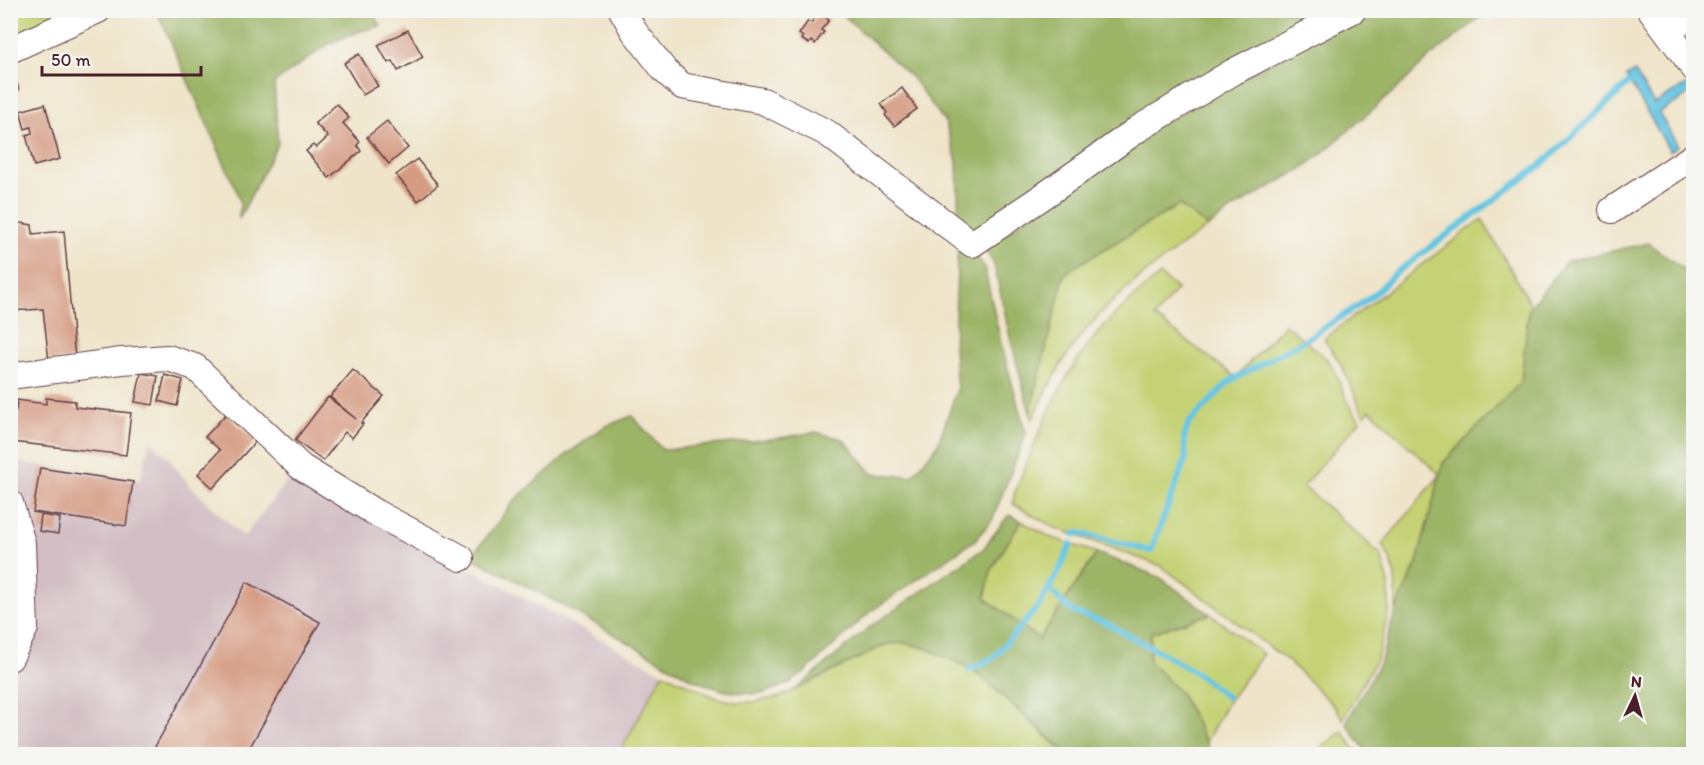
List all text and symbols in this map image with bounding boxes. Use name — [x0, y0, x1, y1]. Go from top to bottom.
scale bar — [42, 39, 201, 77]
text: 50 m — [51, 49, 91, 71]
north arrow — [1605, 666, 1665, 726]
text: N — [1630, 672, 1642, 691]

